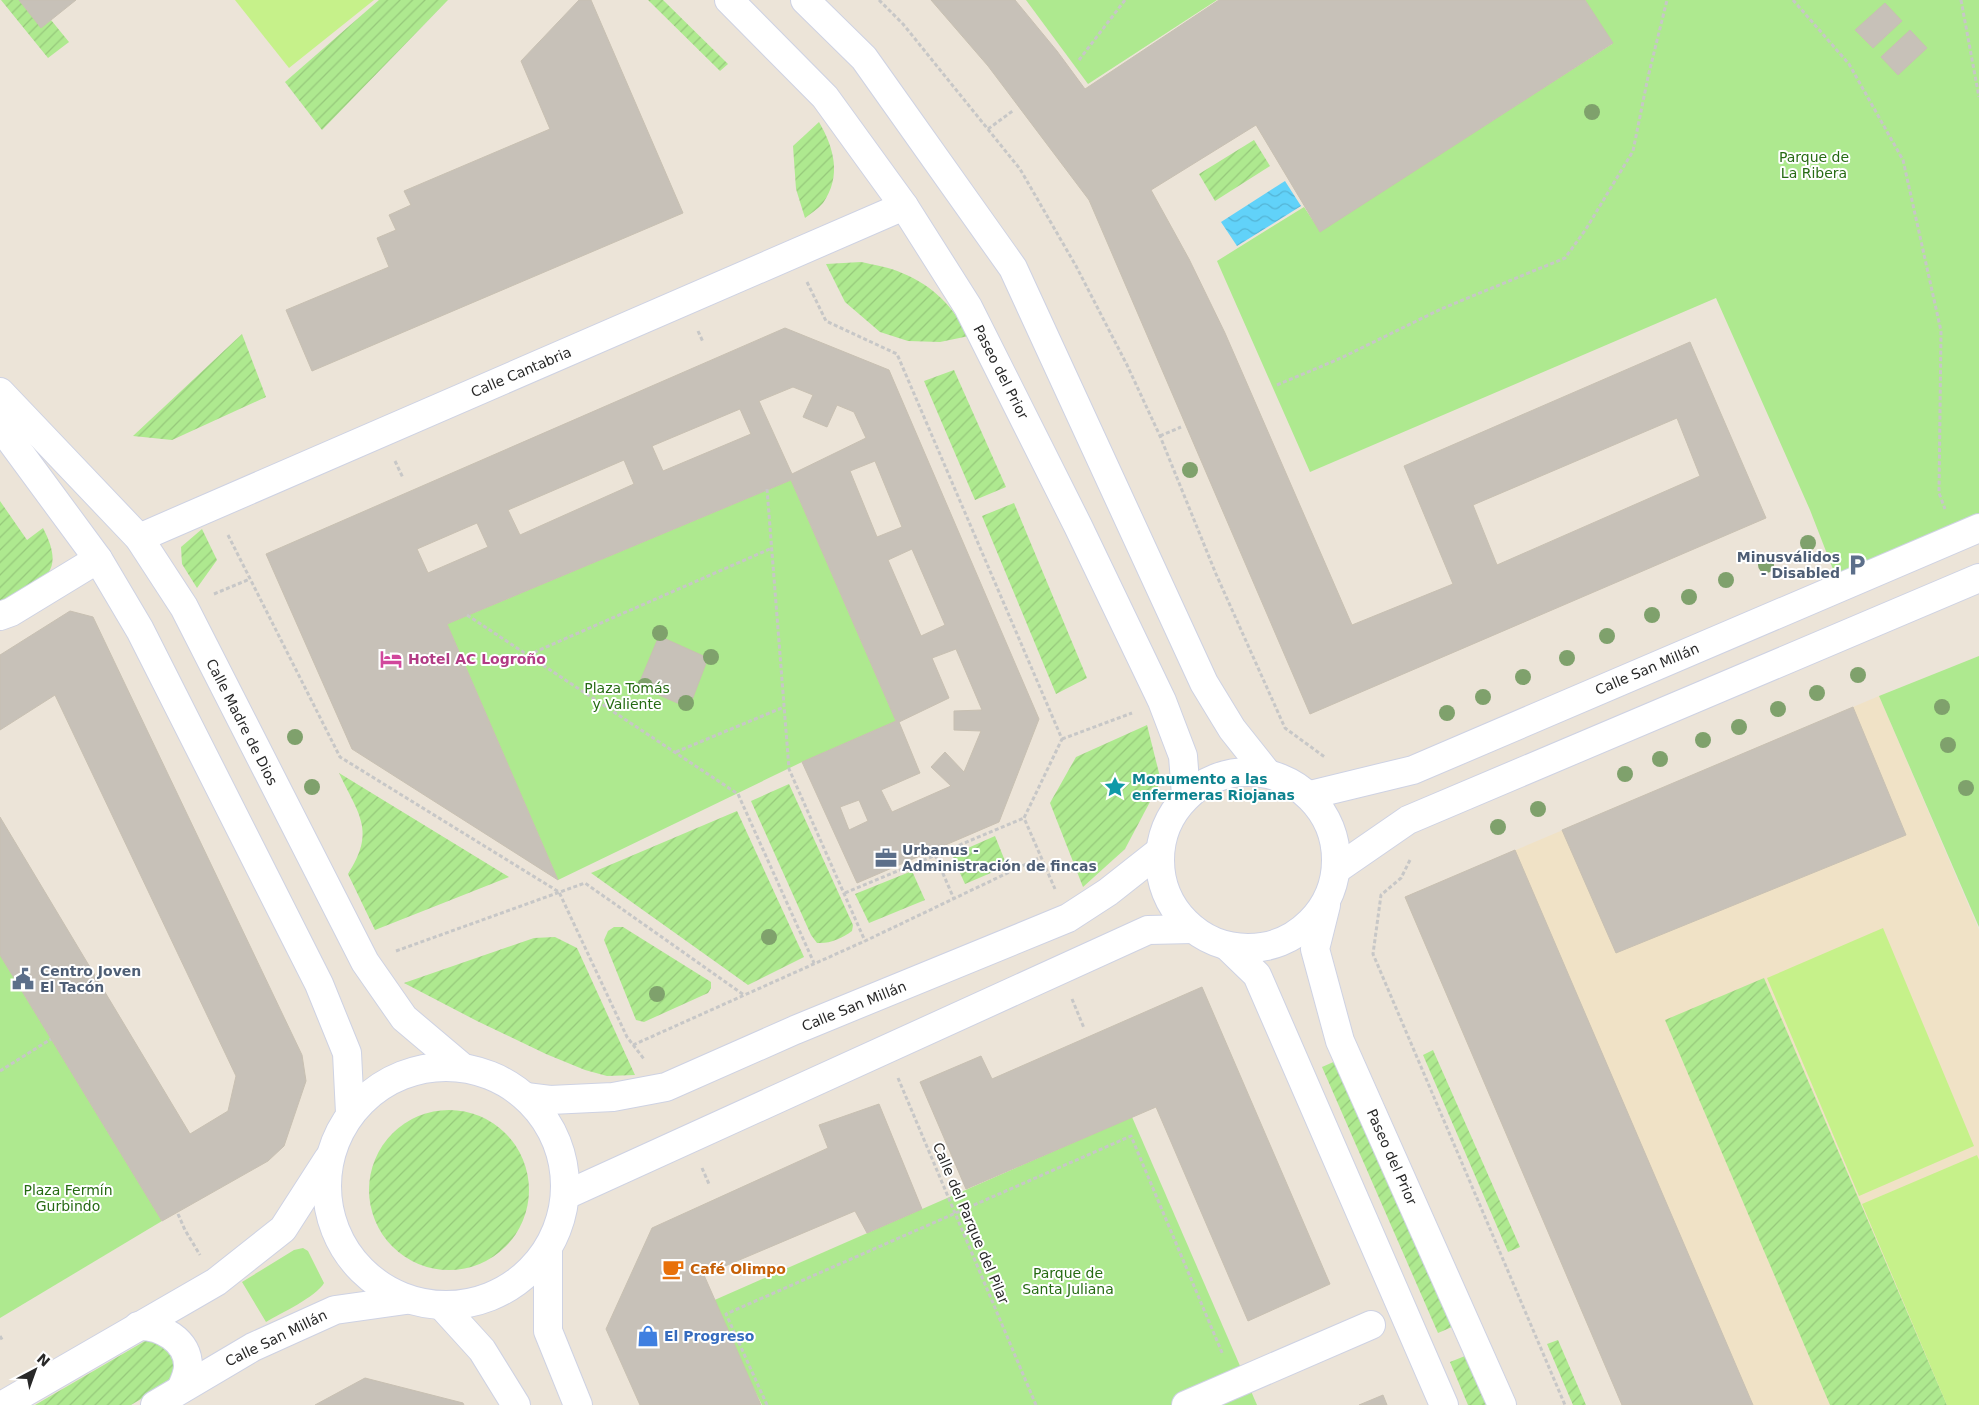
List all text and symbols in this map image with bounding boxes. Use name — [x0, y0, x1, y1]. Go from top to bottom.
park label: Parque de La Ribera — [1779, 149, 1849, 181]
street label: Paseo del Prior — [970, 322, 1032, 422]
street label: Calle Cantabria — [468, 344, 574, 400]
place label: Minusválidos - Disabled — [1737, 549, 1840, 581]
parking icon: Minusválidos - Disabled — [1844, 552, 1870, 578]
street label: Calle San Millán — [1593, 640, 1701, 698]
hotel icon: Hotel AC Logroño — [378, 646, 404, 672]
place label: Hotel AC Logroño — [408, 651, 546, 667]
street label: Calle Madre de Dios — [203, 656, 281, 788]
park label: Plaza Tomás y Valiente — [584, 680, 670, 712]
place label: Monumento a las enfermeras Riojanas — [1132, 771, 1295, 803]
place icon: Monumento a las enfermeras Riojanas — [1102, 774, 1128, 800]
place label: Urbanus - Administración de fincas — [902, 842, 1097, 874]
office icon: Urbanus - Administración de fincas — [873, 845, 899, 871]
place label: Centro Joven El Tacón — [40, 963, 141, 995]
public building icon: Centro Joven El Tacón — [10, 966, 36, 992]
street label: Calle San Millán — [799, 978, 909, 1034]
street label: Paseo del Prior — [1364, 1107, 1420, 1208]
street label: Calle del Parque del Pilar — [930, 1140, 1012, 1306]
park label: Plaza Fermín Gurbindo — [23, 1182, 113, 1214]
cafe icon: Café Olimpo — [660, 1256, 686, 1282]
place label: Café Olimpo — [690, 1261, 786, 1277]
park label: Parque de Santa Juliana — [1022, 1265, 1114, 1297]
street label: Calle San Millán — [223, 1306, 329, 1370]
shop icon: El Progreso — [635, 1323, 661, 1349]
place label: El Progreso — [664, 1328, 755, 1344]
north arrow — [10, 1345, 60, 1395]
text: N — [34, 1350, 53, 1370]

